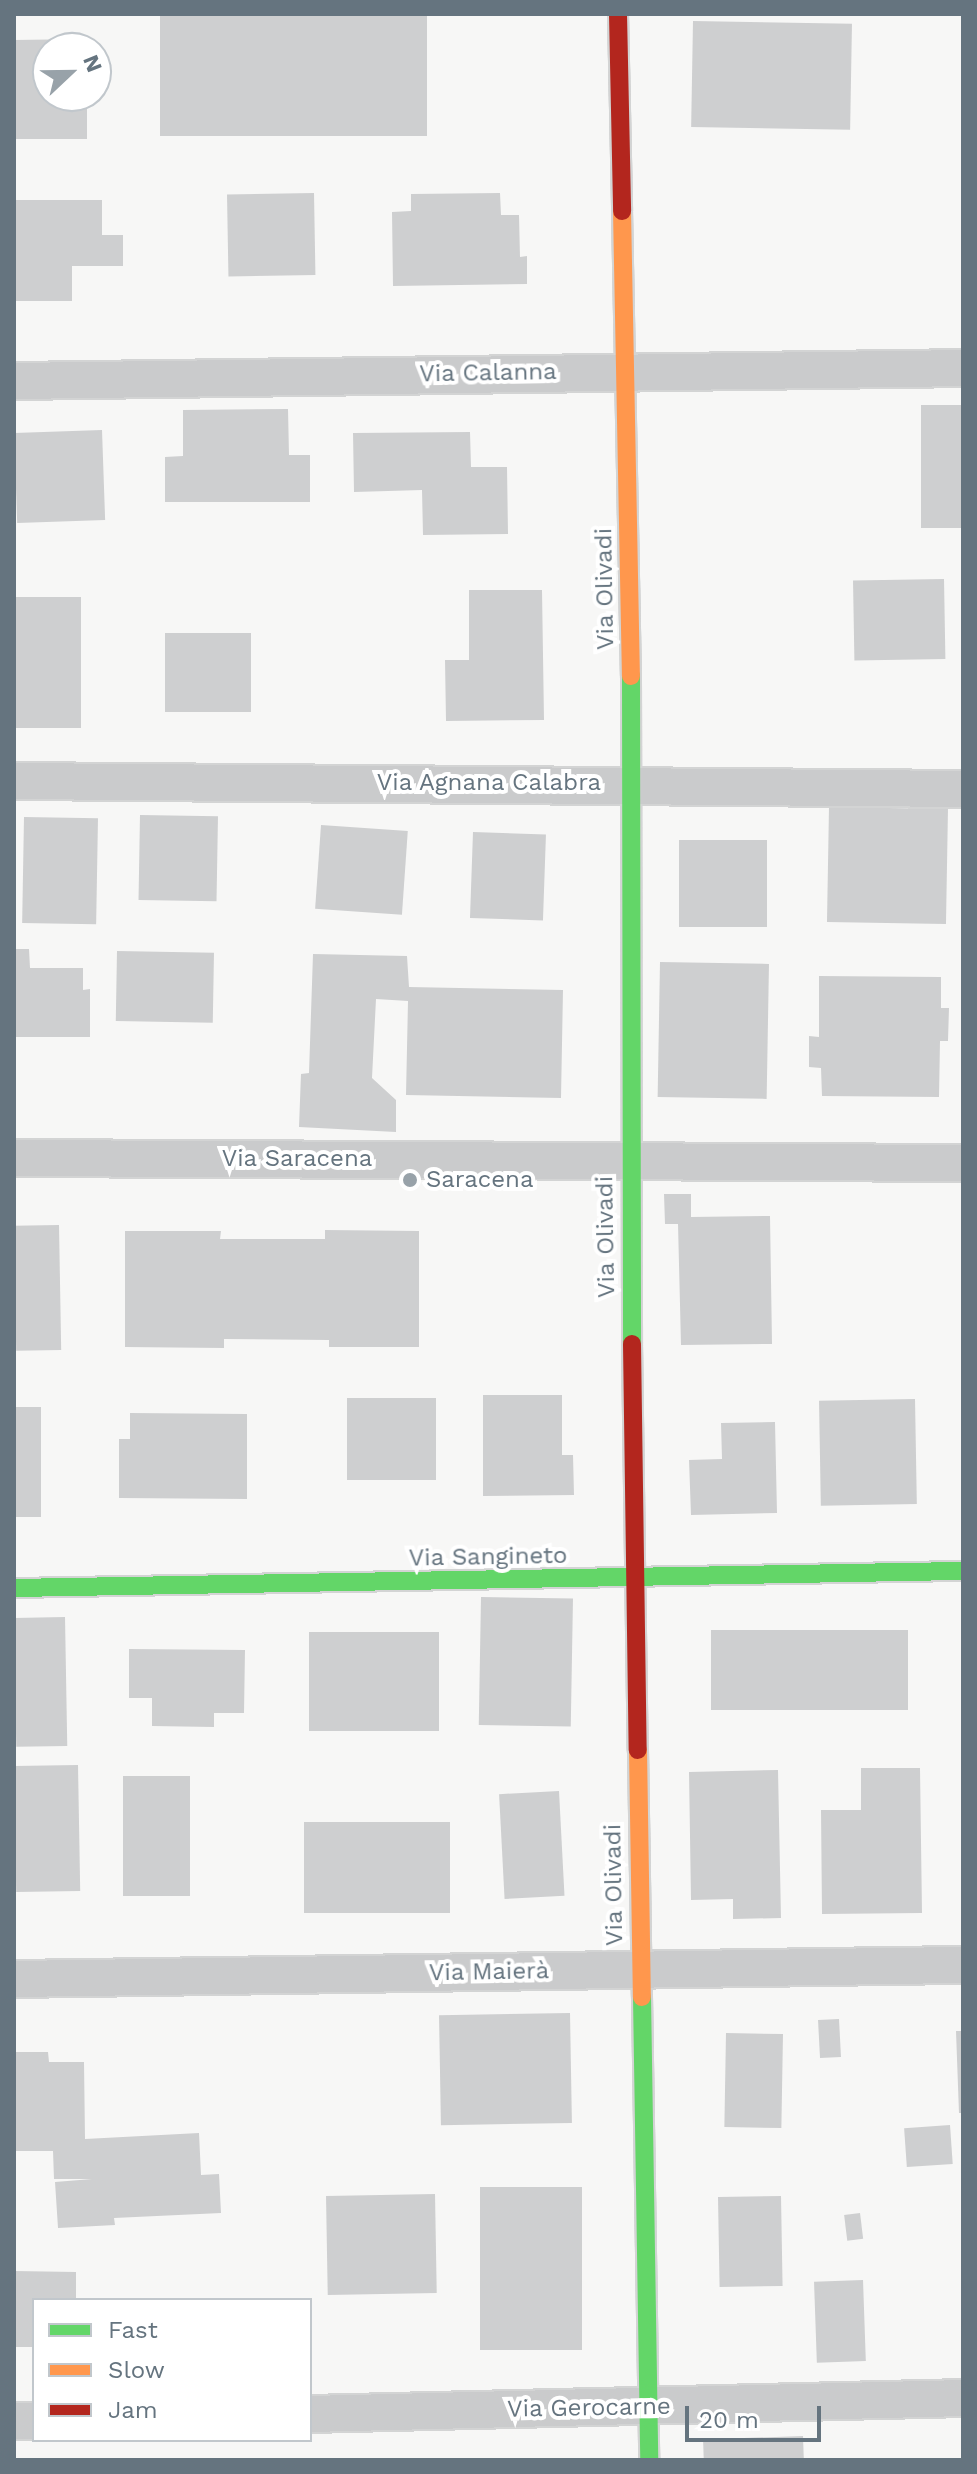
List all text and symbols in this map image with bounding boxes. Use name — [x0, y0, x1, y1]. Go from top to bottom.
north arrow — [32, 32, 112, 112]
text: N — [78, 51, 108, 76]
street label: Via Calanna — [419, 357, 557, 389]
street label: Via Olivadi — [590, 527, 620, 651]
street label: Via Agnana Calabra — [376, 769, 602, 797]
street label: Via Saracena — [221, 1145, 373, 1173]
place label: Saracena — [426, 1166, 533, 1194]
marker: Saracena — [401, 1171, 419, 1189]
street label: Via Olivadi — [591, 1175, 621, 1299]
street label: Via Sangineto — [408, 1541, 568, 1573]
street label: Via Olivadi — [599, 1823, 629, 1947]
street label: Via Maierà — [428, 1957, 550, 1987]
legend — [32, 2298, 312, 2442]
text: Fast — [108, 2316, 158, 2344]
text: Slow — [108, 2356, 165, 2384]
scale bar — [689, 2390, 825, 2440]
street label: Via Gerocarne — [507, 2392, 671, 2424]
text: Jam — [108, 2396, 158, 2424]
text: 20 m — [699, 2406, 759, 2434]

